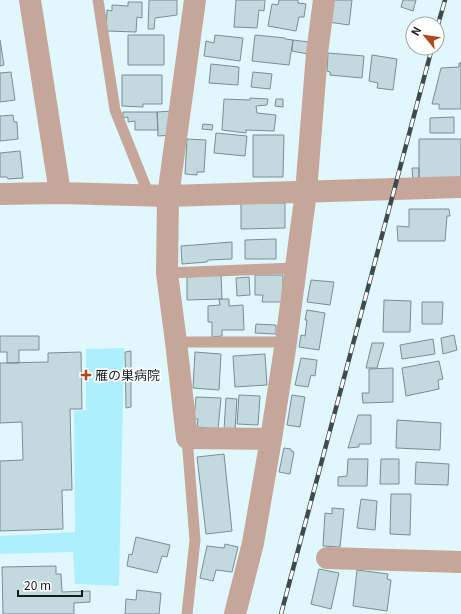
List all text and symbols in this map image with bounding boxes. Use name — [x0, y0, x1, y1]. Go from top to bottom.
north arrow — [405, 16, 445, 56]
text: N — [406, 23, 424, 38]
place label: 雁の巣病院 — [95, 365, 160, 384]
marker: 雁の巣病院 — [80, 369, 92, 381]
scale bar — [18, 572, 82, 598]
text: 20 m — [24, 576, 51, 593]

